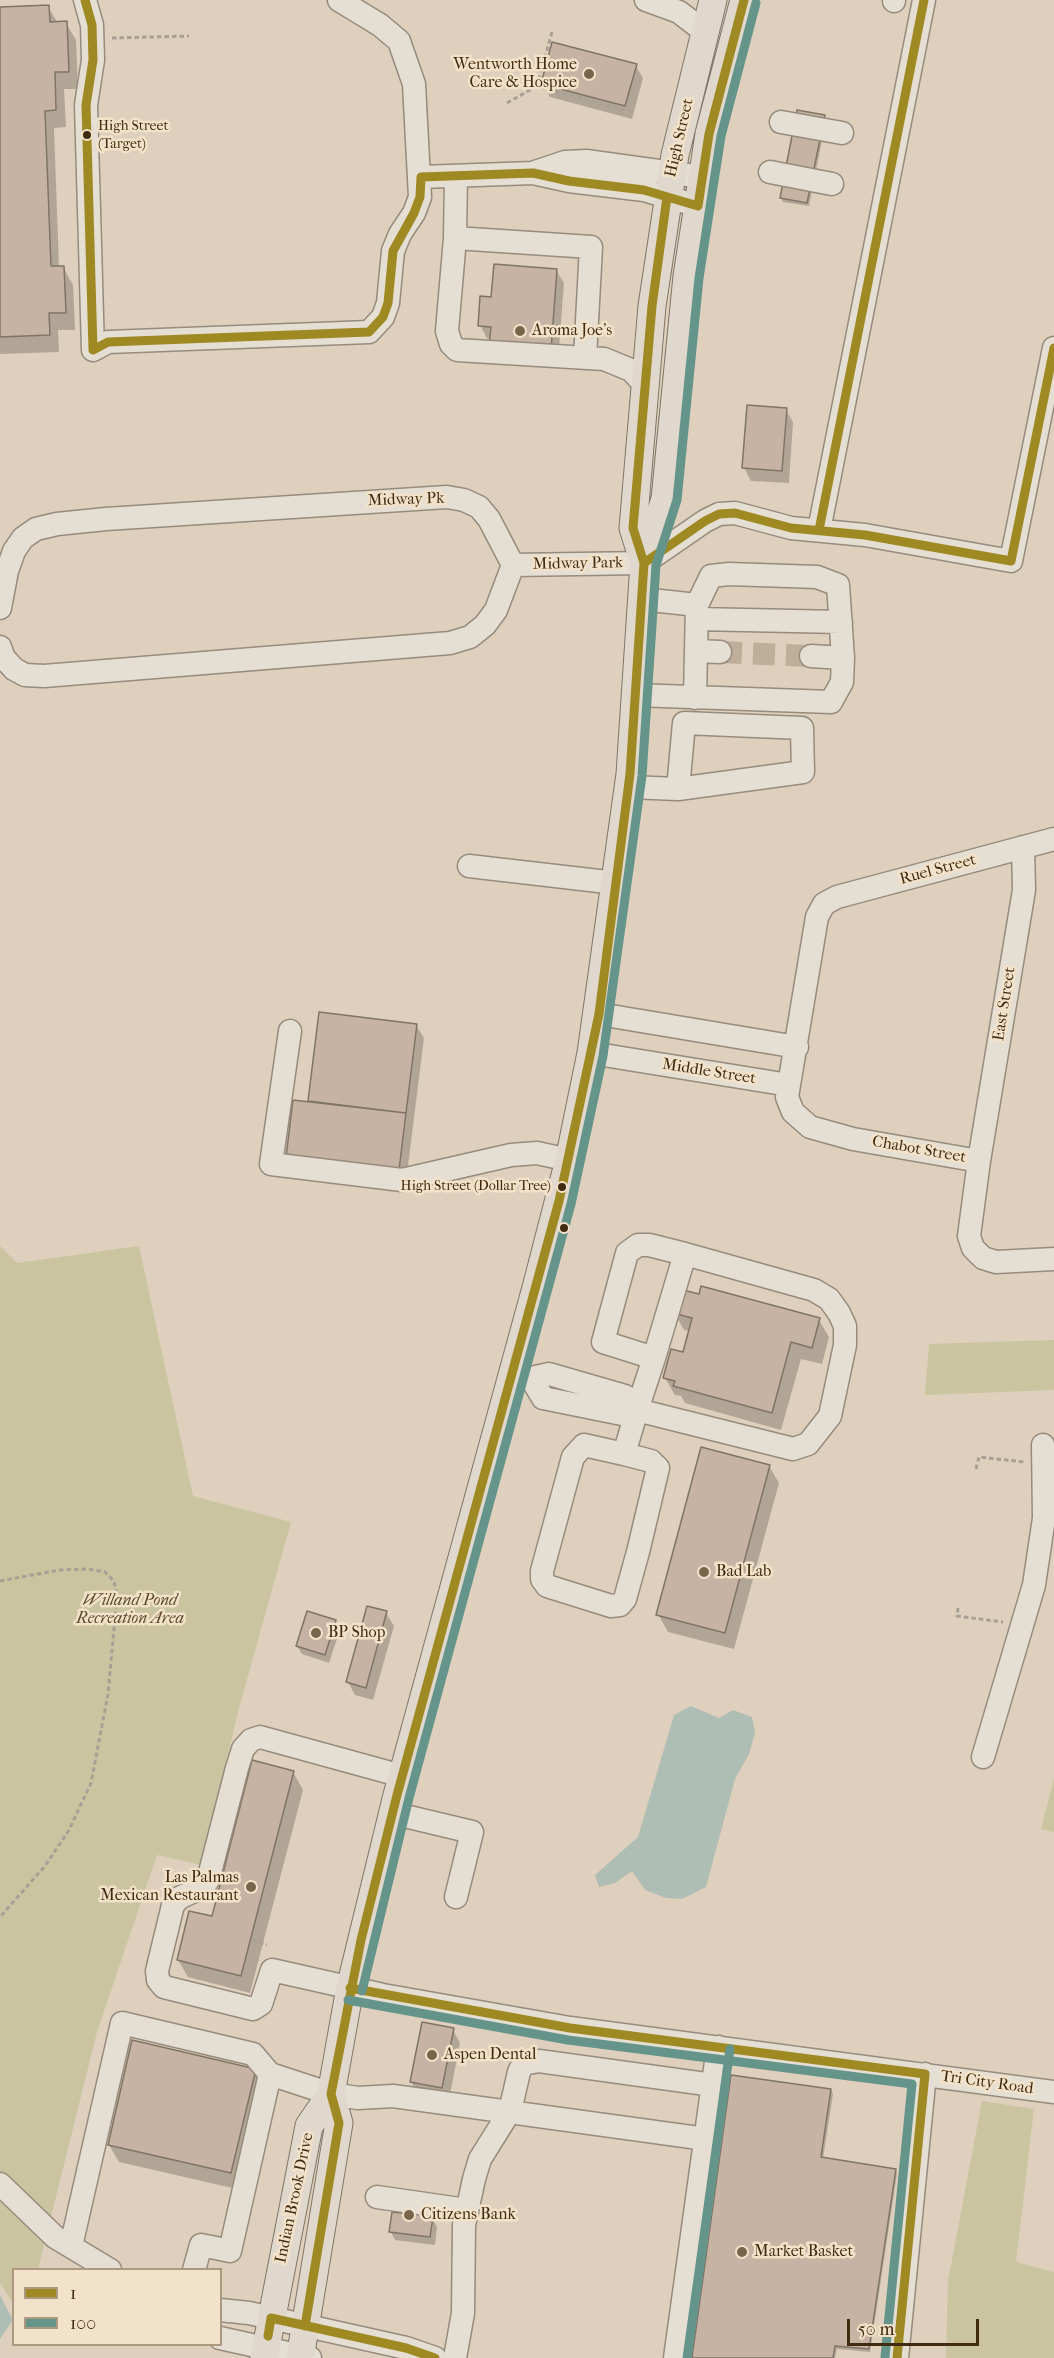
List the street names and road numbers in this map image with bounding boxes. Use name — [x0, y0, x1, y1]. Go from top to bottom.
street label: High Street — [662, 97, 698, 179]
street label: Midway Pk — [367, 489, 445, 511]
street label: Midway Park — [533, 554, 623, 574]
street label: Ruel Street — [898, 851, 978, 889]
street label: East Street — [990, 966, 1020, 1042]
street label: Middle Street — [661, 1055, 757, 1089]
street label: Chabot Street — [871, 1132, 967, 1168]
street label: Tri City Road — [940, 2067, 1034, 2099]
street label: Indian Brook Drive — [272, 2131, 318, 2265]

